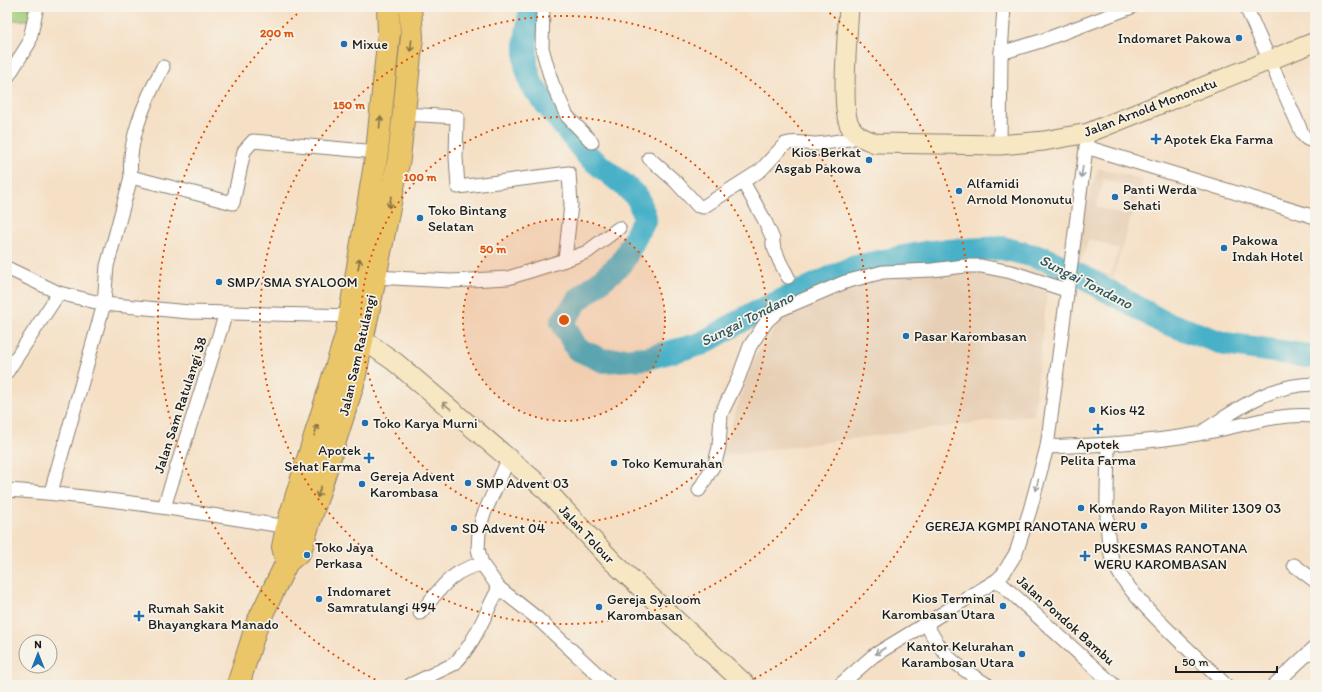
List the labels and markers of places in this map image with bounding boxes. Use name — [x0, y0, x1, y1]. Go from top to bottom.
place label: Indomaret Pakowa — [1118, 30, 1232, 47]
marker: Indomaret Pakowa — [1234, 33, 1244, 43]
place label: Mixue — [352, 36, 388, 53]
marker: Mixue — [339, 39, 349, 49]
place label: Apotek Eka Farma — [1164, 131, 1273, 148]
marker: Apotek Eka Farma — [1151, 134, 1161, 144]
place label: Kios Berkat Asgab Pakowa — [775, 144, 862, 177]
marker: Kios Berkat Asgab Pakowa — [864, 155, 874, 165]
place label: Alfamidi Arnold Mononutu — [967, 175, 1073, 208]
place label: Panti Werda Sehati — [1123, 181, 1198, 214]
marker: Alfamidi Arnold Mononutu — [954, 186, 964, 196]
marker: Panti Werda Sehati — [1110, 192, 1120, 202]
place label: Toko Bintang Selatan — [428, 202, 507, 235]
marker: Toko Bintang Selatan — [415, 213, 425, 223]
place label: Pakowa Indah Hotel — [1232, 232, 1303, 265]
marker: Pakowa Indah Hotel — [1219, 243, 1229, 253]
place label: SMP/ SMA SYALOOM — [227, 274, 358, 291]
marker: SMP/ SMA SYALOOM — [214, 277, 224, 287]
centre of rings — [557, 313, 571, 327]
place label: Pasar Karombasan — [914, 328, 1027, 345]
marker: Pasar Karombasan — [901, 331, 911, 341]
place label: Kios 42 — [1100, 402, 1145, 419]
marker: Kios 42 — [1087, 405, 1097, 415]
place label: Toko Karya Murni — [373, 415, 478, 432]
marker: Toko Karya Murni — [360, 418, 370, 428]
marker: Apotek Pelita Farma — [1093, 424, 1103, 434]
place label: Apotek Pelita Farma — [1060, 436, 1136, 469]
place label: Apotek Sehat Farma — [285, 442, 362, 475]
marker: Apotek Sehat Farma — [364, 453, 374, 463]
place label: Toko Kemurahan — [622, 455, 723, 472]
marker: Toko Kemurahan — [609, 458, 619, 468]
place label: Gereja Advent Karombasa — [370, 468, 455, 501]
place label: SMP Advent 03 — [476, 475, 569, 492]
marker: SMP Advent 03 — [463, 478, 473, 488]
marker: Gereja Advent Karombasa — [357, 479, 367, 489]
place label: Komando Rayon Militer 1309 03 — [1089, 500, 1282, 517]
marker: Komando Rayon Militer 1309 03 — [1076, 503, 1086, 513]
place label: GEREJA KGMPI RANOTANA WERU — [925, 518, 1136, 535]
place label: SD Advent 04 — [462, 520, 546, 537]
marker: GEREJA KGMPI RANOTANA WERU — [1139, 521, 1149, 531]
marker: SD Advent 04 — [449, 523, 459, 533]
place label: Toko Jaya Perkasa — [315, 539, 374, 572]
place label: PUSKESMAS RANOTANA WERU KAROMBASAN — [1094, 540, 1247, 573]
marker: Toko Jaya Perkasa — [302, 550, 312, 560]
marker: PUSKESMAS RANOTANA WERU KAROMBASAN — [1079, 550, 1091, 562]
place label: Indomaret Samratulangi 494 — [327, 583, 437, 616]
place label: Kios Terminal Karombasan Utara — [882, 590, 996, 623]
place label: Gereja Syaloom Karombasan — [607, 591, 701, 624]
marker: Indomaret Samratulangi 494 — [314, 594, 324, 604]
place label: Rumah Sakit Bhayangkara Manado — [148, 600, 279, 633]
marker: Kios Terminal Karombasan Utara — [998, 601, 1008, 611]
marker: Gereja Syaloom Karombasan — [594, 602, 604, 612]
marker: Rumah Sakit Bhayangkara Manado — [133, 610, 145, 622]
place label: Kantor Kelurahan Karambosan Utara — [901, 638, 1015, 671]
marker: Kantor Kelurahan Karambosan Utara — [1017, 649, 1027, 659]

